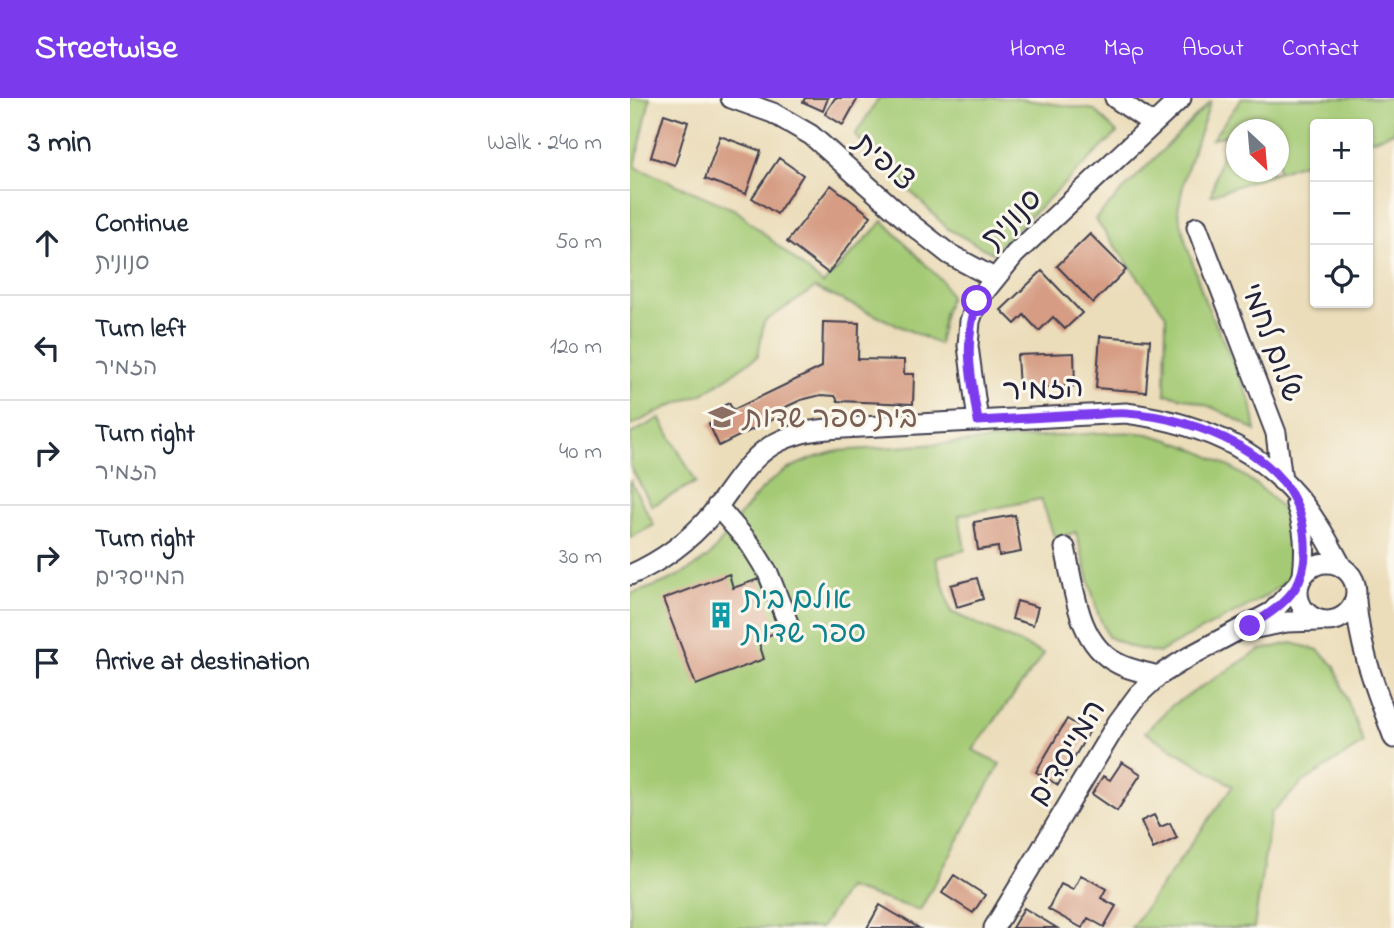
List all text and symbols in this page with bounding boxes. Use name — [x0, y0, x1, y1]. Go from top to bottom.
text: Streetwise — [35, 25, 177, 73]
text: Home — [1010, 32, 1066, 67]
text: Map — [1104, 32, 1144, 67]
text: About — [1182, 32, 1244, 67]
text: Contact — [1282, 32, 1359, 67]
north arrow — [1226, 119, 1289, 182]
map controls — [1310, 119, 1373, 308]
button: + — [1310, 119, 1373, 182]
text: 3 min — [28, 122, 91, 166]
street label: צופית — [841, 122, 924, 203]
text: Walk · 240 m — [487, 127, 602, 160]
street label: סנונית — [972, 179, 1054, 261]
button: − — [1310, 182, 1373, 245]
text: Continue — [95, 206, 188, 244]
icon: ahead — [28, 224, 66, 262]
text: 50 m — [555, 226, 602, 259]
button: locate — [1310, 245, 1373, 308]
text: סנונית — [95, 247, 150, 280]
street label: שלום לחמי — [1227, 277, 1313, 409]
route start — [961, 285, 992, 316]
text: Turn left — [95, 311, 186, 349]
icon: left — [28, 329, 66, 367]
text: 120 m — [550, 331, 602, 364]
text: הזמיר — [95, 352, 157, 385]
street label: הזמיר — [1001, 367, 1085, 415]
place label: בית ספר שדות — [741, 398, 917, 442]
school or university icon: בית ספר שדות — [707, 402, 737, 432]
text: Turn right — [95, 416, 195, 454]
icon: right — [28, 434, 66, 472]
text: 40 m — [559, 436, 602, 469]
text: הזמיר — [95, 457, 157, 490]
text: Turn right — [95, 521, 195, 559]
icon: right — [28, 539, 66, 577]
text: 30 m — [559, 541, 602, 574]
text: המייסדים — [95, 562, 185, 595]
place label: אולם בית ספר שדות — [740, 579, 866, 657]
building icon: אולם בית ספר שדות — [706, 600, 736, 630]
route end — [1234, 610, 1265, 641]
icon: arrive — [28, 644, 66, 682]
text: Arrive at destination — [95, 644, 310, 682]
street label: המייסדים — [1019, 692, 1118, 815]

